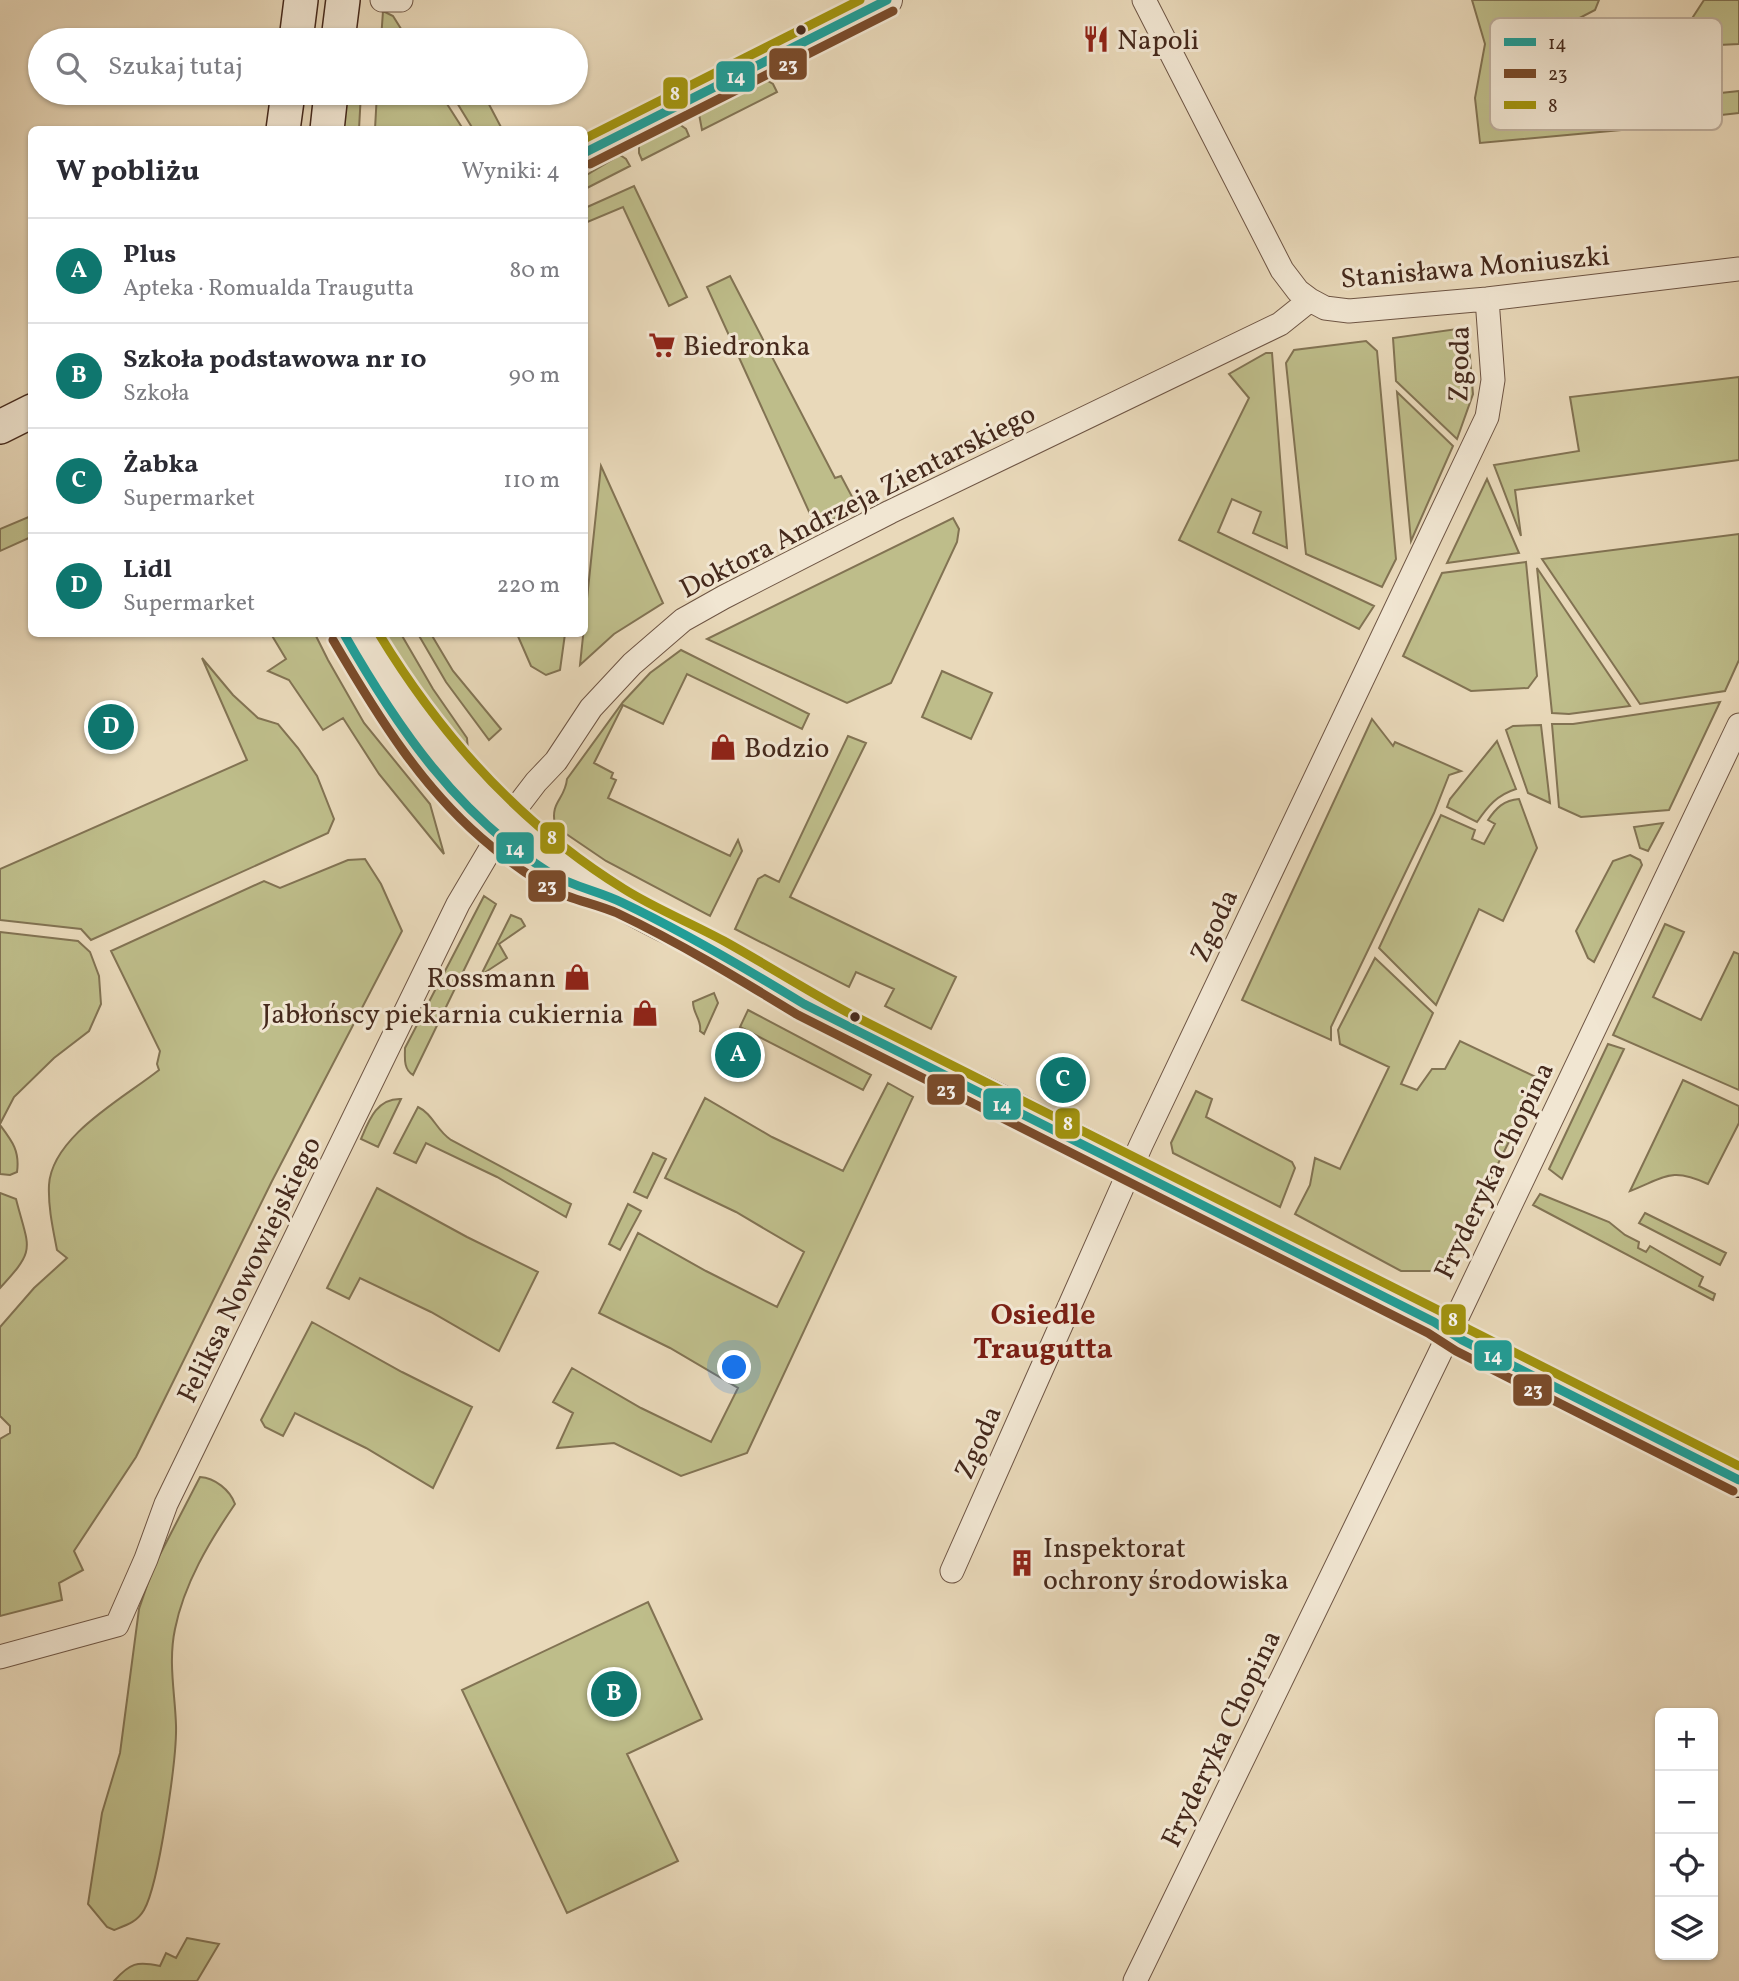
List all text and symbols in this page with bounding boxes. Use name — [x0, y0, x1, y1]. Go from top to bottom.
legend — [1490, 18, 1722, 130]
place label: Napoli — [1117, 22, 1199, 61]
unlabelled marker — [794, 23, 808, 37]
restaurant icon: Napoli — [1081, 24, 1111, 54]
search box — [28, 28, 588, 105]
text: 14 — [1548, 31, 1567, 57]
line badge: 23 — [768, 47, 808, 81]
icon: search — [52, 48, 90, 86]
text: Szukaj tutaj — [108, 49, 243, 85]
text: 23 — [778, 53, 798, 79]
line badge: 14 — [715, 60, 756, 93]
text: 23 — [1548, 62, 1567, 88]
text: 14 — [726, 65, 746, 91]
line badge: 8 — [662, 76, 689, 110]
text: 8 — [670, 82, 680, 108]
text: 8 — [1548, 94, 1558, 120]
text: W pobliżu — [56, 151, 199, 193]
text: Wyniki: 4 — [462, 156, 560, 188]
text: Plus — [123, 237, 176, 273]
street label: Stanisława Moniuszki — [1339, 237, 1611, 300]
text: A — [71, 255, 87, 287]
text: 80 m — [510, 255, 560, 287]
text: Apteka · Romualda Traugutta — [123, 273, 414, 305]
street label: Zgoda — [1440, 325, 1481, 403]
place label: Biedronka — [683, 328, 811, 367]
supermarket icon: Biedronka — [647, 330, 677, 360]
text: Szkoła podstawowa nr 10 — [123, 342, 426, 378]
text: B — [71, 360, 87, 392]
text: 90 m — [509, 360, 560, 392]
text: Szkoła — [123, 378, 190, 410]
street label: Doktora Andrzeja Zientarskiego — [674, 395, 1043, 609]
text: Żabka — [123, 447, 198, 483]
text: C — [72, 465, 86, 497]
text: 110 m — [503, 465, 560, 497]
text: Supermarket — [123, 483, 255, 515]
text: Lidl — [123, 552, 172, 588]
text: D — [71, 570, 87, 602]
text: 220 m — [497, 570, 560, 602]
text: Supermarket — [123, 588, 255, 620]
pin: D — [88, 701, 134, 753]
place label: Bodzio — [744, 730, 829, 769]
shop icon: Bodzio — [708, 732, 738, 762]
line badge: 8 — [539, 821, 566, 855]
text: 8 — [547, 826, 557, 852]
line badge: 14 — [495, 831, 535, 865]
text: 14 — [505, 837, 525, 863]
line badge: 23 — [527, 869, 567, 903]
text: 23 — [537, 874, 557, 900]
street label: Zgoda — [1181, 883, 1249, 969]
place label: Rossmann — [426, 960, 556, 999]
shop icon: Rossmann — [562, 962, 592, 992]
place label: Jabłońscy piekarnia cukiernia — [262, 996, 624, 1035]
shop icon: Jabłońscy piekarnia cukiernia — [630, 998, 660, 1028]
unlabelled marker — [848, 1010, 862, 1024]
pin: A — [715, 1029, 761, 1081]
pin: C — [1040, 1054, 1086, 1106]
street label: Fryderyka Chopina — [1426, 1056, 1565, 1286]
line badge: 23 — [926, 1073, 966, 1106]
text: 23 — [936, 1078, 956, 1104]
line badge: 14 — [982, 1087, 1022, 1121]
text: 14 — [992, 1093, 1012, 1119]
line badge: 8 — [1054, 1107, 1081, 1140]
text: 8 — [1063, 1112, 1073, 1138]
street label: Feliksa Nowowiejskiego — [169, 1130, 332, 1410]
district label: Osiedle Traugutta — [973, 1295, 1113, 1371]
line badge: 8 — [1440, 1303, 1467, 1336]
text: 8 — [1448, 1308, 1458, 1334]
line badge: 14 — [1473, 1339, 1513, 1372]
text: 14 — [1483, 1344, 1503, 1370]
your location — [717, 1350, 751, 1384]
line badge: 23 — [1512, 1373, 1553, 1407]
text: 23 — [1523, 1378, 1543, 1404]
street label: Zgoda — [946, 1400, 1013, 1486]
place label: Inspektorat ochrony środowiska — [1043, 1530, 1289, 1601]
building icon: Inspektorat ochrony środowiska — [1007, 1548, 1037, 1578]
street label: Fryderyka Chopina — [1153, 1624, 1292, 1854]
pin: B — [591, 1668, 637, 1720]
map controls — [1655, 1708, 1718, 1960]
button: + — [1655, 1708, 1718, 1771]
button: − — [1655, 1771, 1718, 1834]
button: locate — [1655, 1834, 1718, 1897]
button: layers — [1655, 1897, 1718, 1960]

